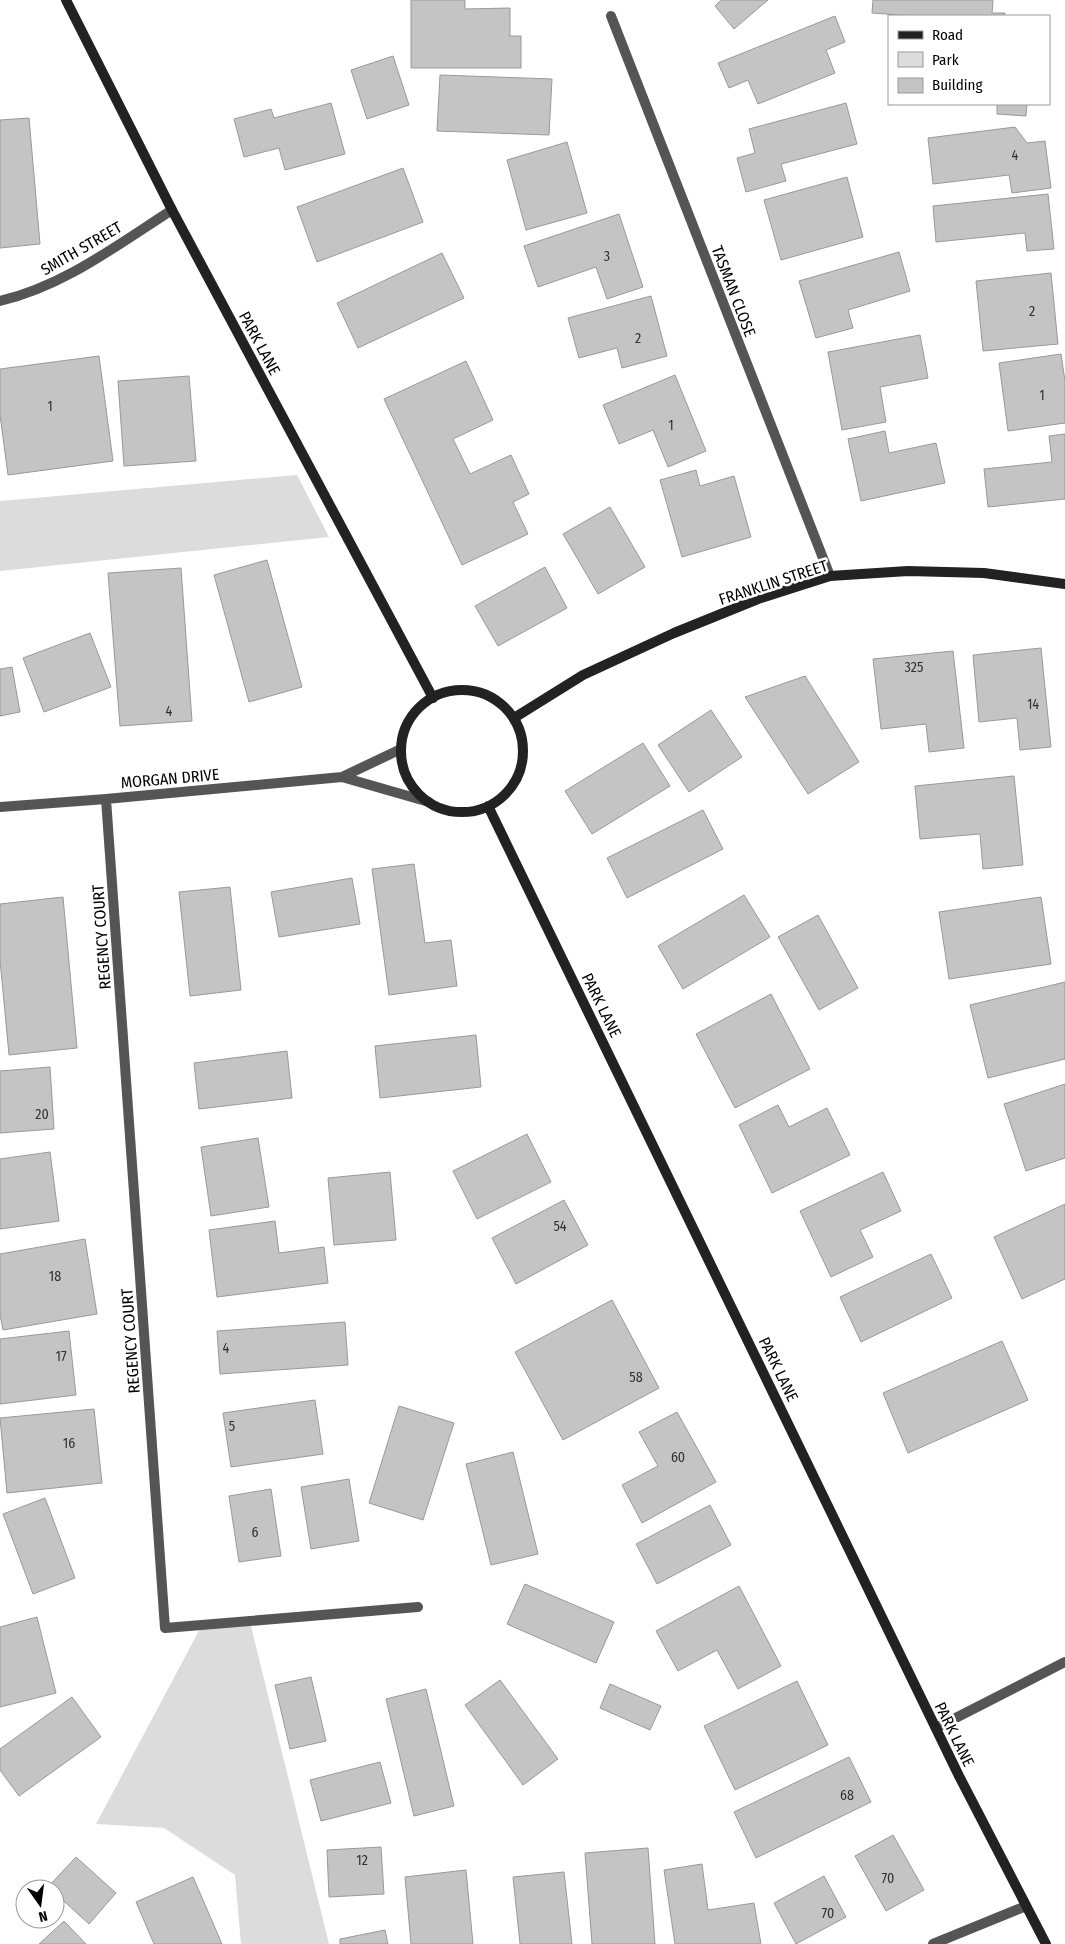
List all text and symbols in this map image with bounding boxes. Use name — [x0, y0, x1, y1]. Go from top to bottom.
legend — [888, 15, 1050, 105]
text: Road — [932, 26, 963, 44]
text: Park — [932, 51, 959, 69]
text: Building — [932, 76, 983, 94]
house number: 4 — [1012, 147, 1019, 164]
street label: SMITH STREET — [37, 217, 126, 279]
street label: TASMAN CLOSE — [707, 243, 760, 339]
house number: 3 — [604, 248, 610, 265]
house number: 2 — [1029, 303, 1035, 320]
street label: PARK LANE — [235, 308, 284, 378]
house number: 2 — [635, 330, 641, 347]
house number: 1 — [1039, 387, 1045, 404]
house number: 1 — [47, 398, 53, 415]
house number: 1 — [668, 417, 674, 434]
street label: FRANKLIN STREET — [716, 556, 830, 609]
house number: 325 — [905, 659, 923, 676]
house number: 14 — [1027, 696, 1039, 713]
house number: 4 — [166, 703, 173, 720]
street label: MORGAN DRIVE — [120, 765, 220, 792]
street label: REGENCY COURT — [88, 883, 115, 990]
street label: PARK LANE — [578, 970, 625, 1041]
house number: 20 — [35, 1106, 49, 1123]
house number: 54 — [553, 1218, 567, 1235]
house number: 18 — [49, 1268, 61, 1285]
street label: REGENCY COURT — [117, 1287, 144, 1394]
street label: PARK LANE — [755, 1334, 802, 1405]
house number: 4 — [223, 1340, 230, 1357]
house number: 17 — [55, 1348, 67, 1365]
house number: 58 — [629, 1369, 643, 1386]
house number: 5 — [229, 1418, 235, 1435]
house number: 16 — [63, 1435, 75, 1452]
house number: 60 — [671, 1449, 685, 1466]
house number: 6 — [252, 1524, 259, 1541]
street label: PARK LANE — [931, 1699, 978, 1770]
house number: 68 — [840, 1787, 854, 1804]
house number: 12 — [356, 1852, 368, 1869]
house number: 70 — [882, 1870, 894, 1887]
north arrow — [15, 1879, 65, 1929]
house number: 70 — [822, 1905, 834, 1922]
text: N — [37, 1907, 49, 1925]

